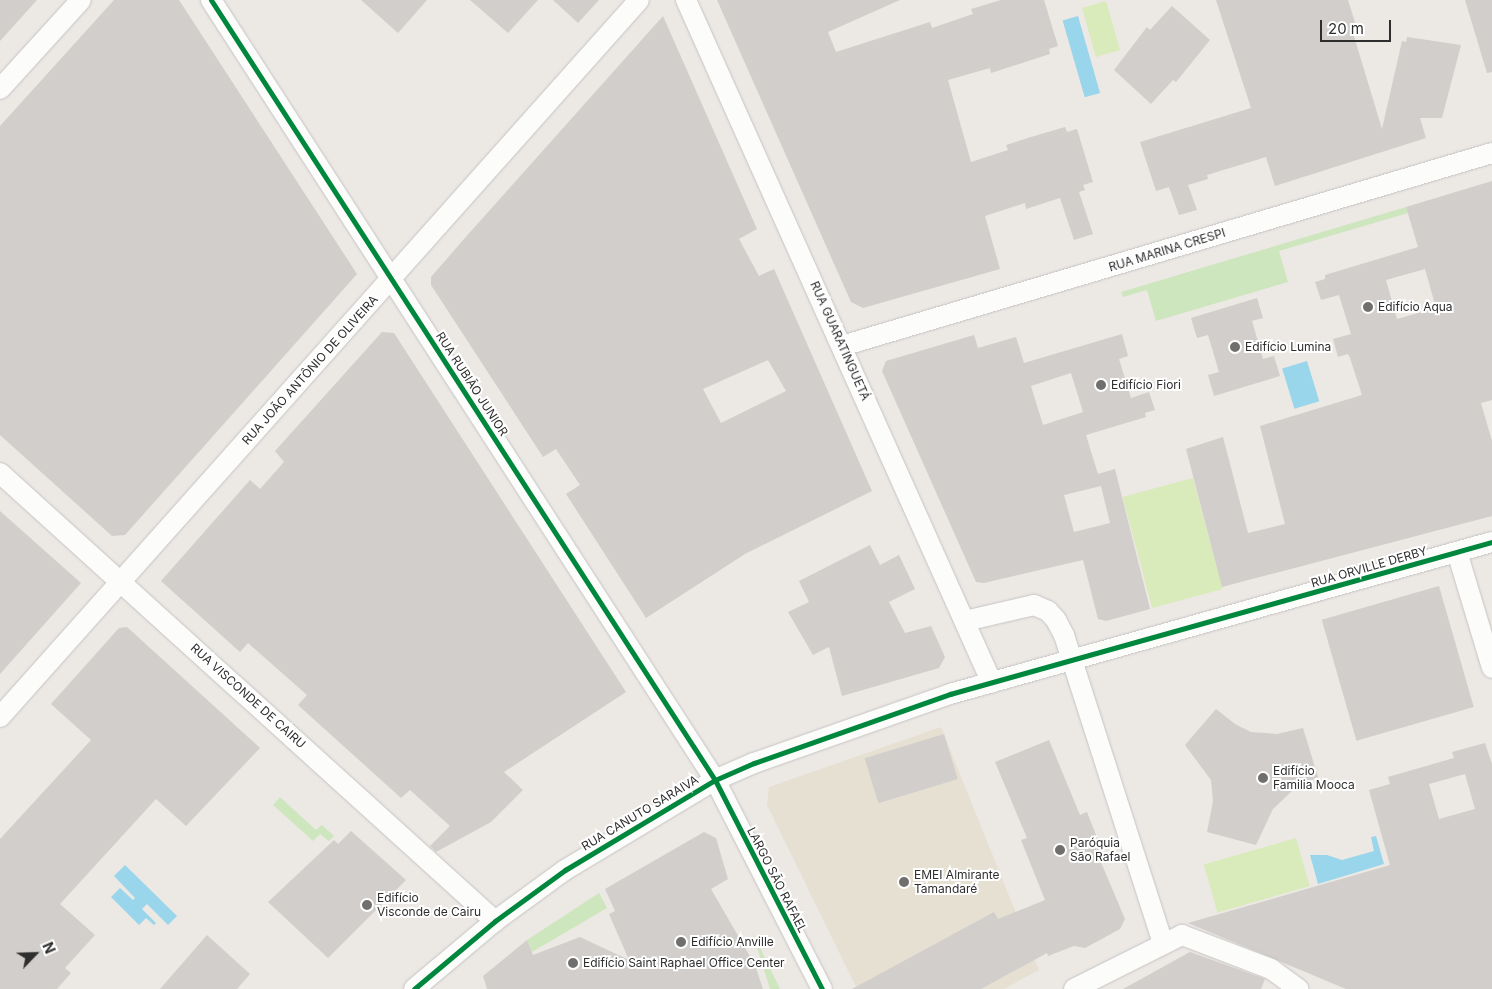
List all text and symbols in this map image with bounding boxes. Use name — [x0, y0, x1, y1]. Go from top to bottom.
scale bar — [1322, 10, 1393, 42]
text: 20 m — [1328, 19, 1364, 38]
street label: RUA MARINA CRESPI — [1107, 225, 1227, 275]
street label: RUA GUARATINGUETÁ — [807, 279, 873, 403]
street label: RUA JOÃO ANTÔNIO DE OLIVEIRA — [239, 292, 381, 448]
place label: Edifício Aqua — [1378, 300, 1453, 314]
marker: Edifício Aqua — [1362, 301, 1374, 313]
street label: RUA RUBIÃO JUNIOR — [433, 329, 511, 439]
place label: Edifício Lumina — [1245, 340, 1331, 354]
marker: Edifício Lumina — [1229, 341, 1241, 353]
place label: Edifício Fiori — [1111, 378, 1181, 392]
marker: Edifício Fiori — [1095, 379, 1107, 391]
street label: RUA ORVILLE DERBY — [1309, 544, 1429, 590]
street label: RUA VISCONDE DE CAIRU — [188, 641, 308, 751]
place label: Edifício Familia Mooca — [1273, 764, 1355, 792]
street label: RUA CANUTO SARAIVA — [579, 772, 701, 854]
marker: Edifício Familia Mooca — [1257, 772, 1269, 784]
street label: LARGO SÃO RAFAEL — [744, 825, 810, 935]
place label: Paróquia São Rafael — [1070, 836, 1130, 864]
marker: Paróquia São Rafael — [1054, 844, 1066, 856]
place label: EMEI Almirante Tamandaré — [914, 868, 1000, 896]
marker: EMEI Almirante Tamandaré — [898, 876, 910, 888]
place label: Edifício Visconde de Cairu — [377, 891, 481, 919]
marker: Edifício Visconde de Cairu — [361, 899, 373, 911]
north arrow — [10, 929, 60, 979]
place label: Edifício Anville — [691, 935, 774, 949]
marker: Edifício Anville — [675, 936, 687, 948]
text: N — [39, 939, 59, 956]
place label: Edifício Saint Raphael Office Center — [583, 956, 785, 970]
marker: Edifício Saint Raphael Office Center — [567, 957, 579, 969]

